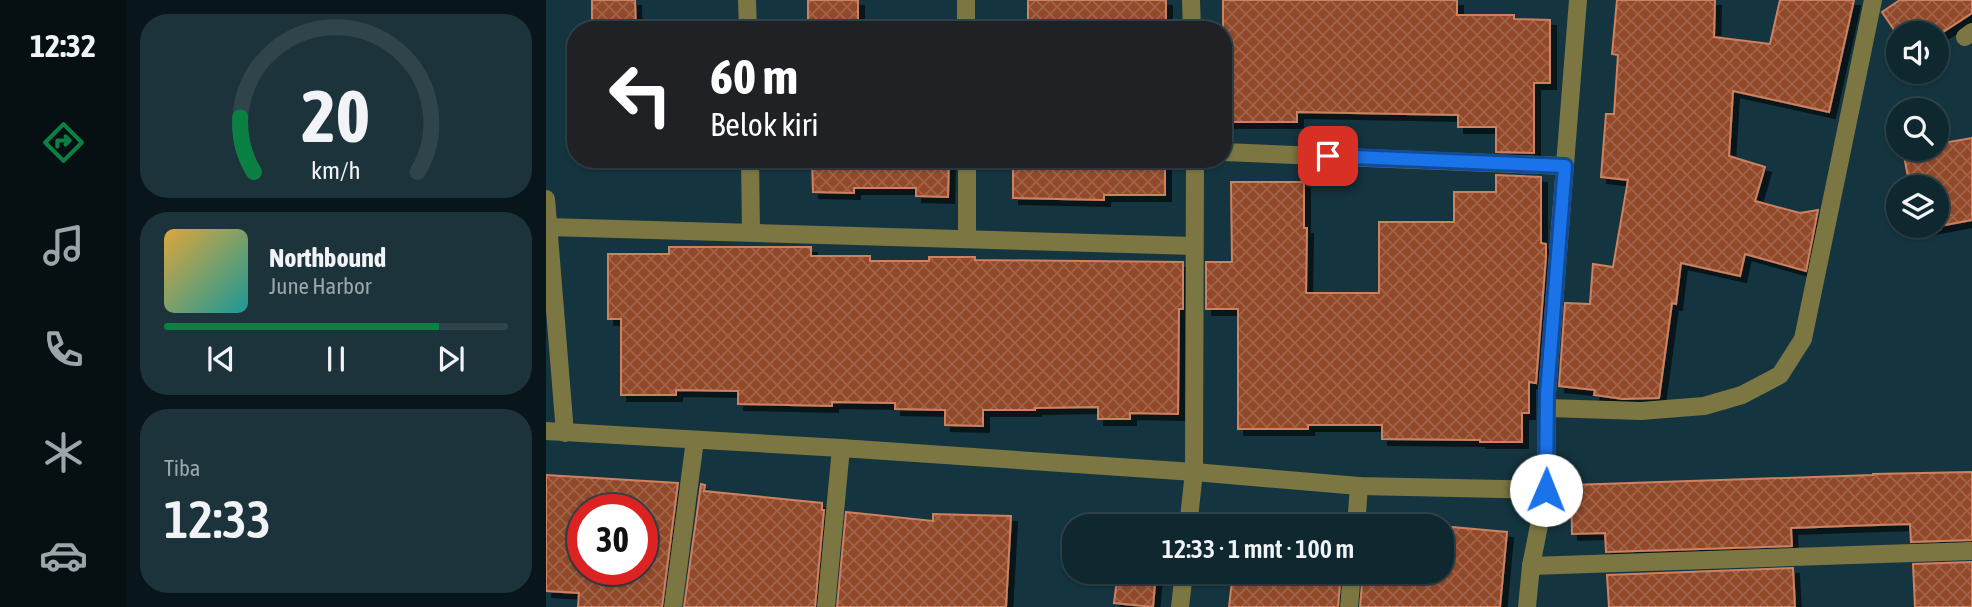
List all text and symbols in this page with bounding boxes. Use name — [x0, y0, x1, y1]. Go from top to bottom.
map controls — [1886, 21, 1949, 238]
button: sound — [1886, 21, 1949, 84]
text: 12:32 — [30, 27, 96, 64]
text: 60 m — [710, 48, 798, 104]
icon: left — [595, 49, 686, 140]
text: 20 — [302, 74, 370, 157]
button: search — [1886, 98, 1949, 161]
text: Belok kiri — [710, 106, 819, 143]
icon: directions — [39, 118, 88, 167]
pin — [1298, 126, 1358, 186]
icon: arrive — [1309, 137, 1347, 175]
text: km/h — [311, 156, 361, 184]
button: layers — [1886, 175, 1949, 238]
icon: music — [39, 221, 88, 270]
text: Northbound — [269, 243, 386, 273]
text: June Harbor — [269, 273, 372, 299]
icon: phone — [39, 325, 88, 374]
icon: previous — [202, 340, 240, 378]
icon: pause — [317, 340, 355, 378]
icon: next — [432, 340, 470, 378]
icon: climate — [39, 428, 88, 477]
position arrow — [1509, 453, 1583, 527]
text: Tiba — [164, 455, 201, 481]
text: 12:33 — [164, 489, 271, 549]
speed limit sign: 30 — [567, 494, 658, 585]
icon: car — [39, 531, 88, 580]
text: 12:33 · 1 mnt · 100 m — [1162, 534, 1354, 564]

